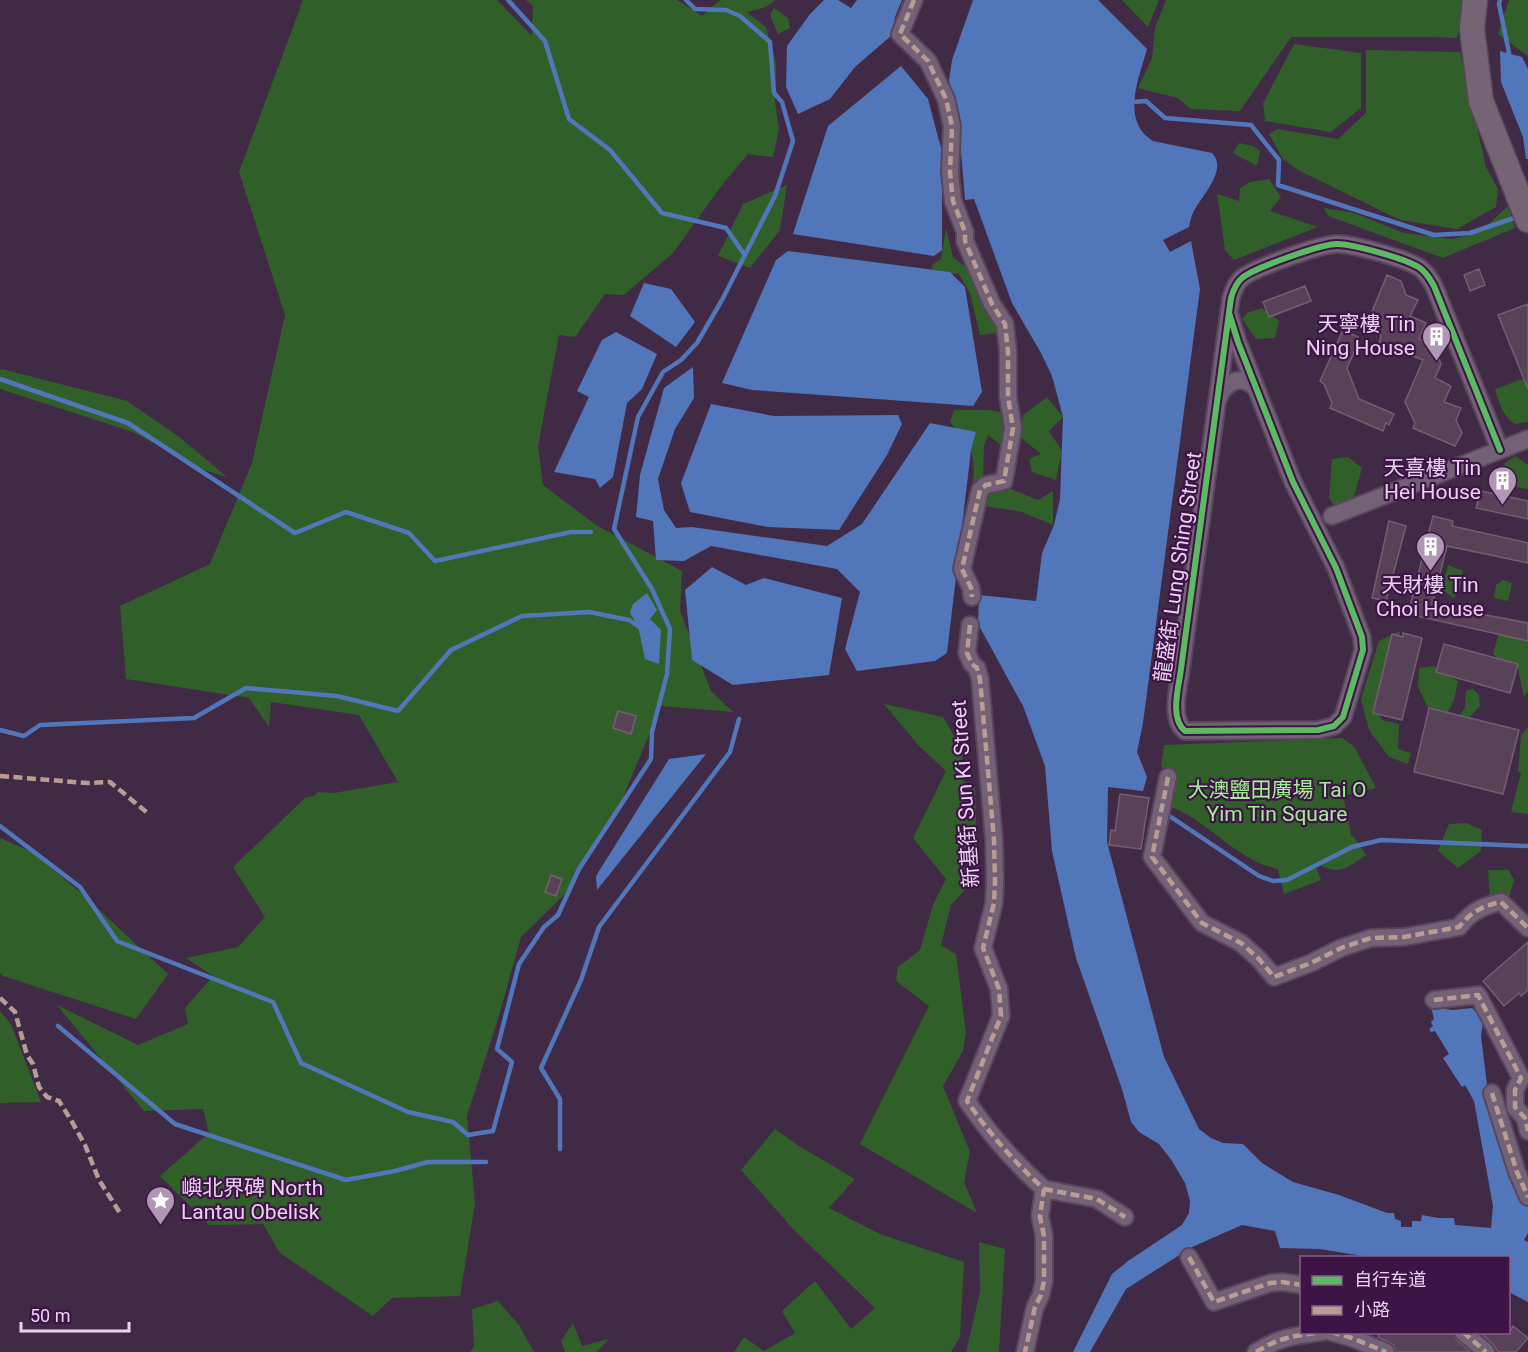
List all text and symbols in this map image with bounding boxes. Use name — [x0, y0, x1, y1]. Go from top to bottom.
place label: 天寧樓 Tin Ning House — [1306, 312, 1415, 360]
building icon: 天寧樓 Tin Ning House — [1420, 320, 1452, 362]
street label: 龍盛街 Lung Shing Street — [1150, 450, 1206, 684]
place label: 天喜樓 Tin Hei House — [1384, 456, 1481, 504]
building icon: 天喜樓 Tin Hei House — [1486, 464, 1518, 506]
building icon: 天財樓 Tin Choi House — [1414, 530, 1446, 572]
place label: 天財樓 Tin Choi House — [1376, 573, 1484, 621]
street label: 新基街 Sun Ki Street — [946, 699, 984, 889]
park label: 大澳鹽田廣場 Tai O Yim Tin Square — [1188, 778, 1366, 826]
place label: 嶼北界碑 North Lantau Obelisk — [181, 1176, 323, 1224]
place icon: 嶼北界碑 North Lantau Obelisk — [144, 1184, 176, 1226]
legend — [1300, 1256, 1510, 1334]
text: 自行车道 — [1354, 1269, 1426, 1290]
scale bar — [21, 1295, 129, 1333]
text: 小路 — [1354, 1299, 1390, 1320]
text: 50 m — [30, 1305, 70, 1326]

